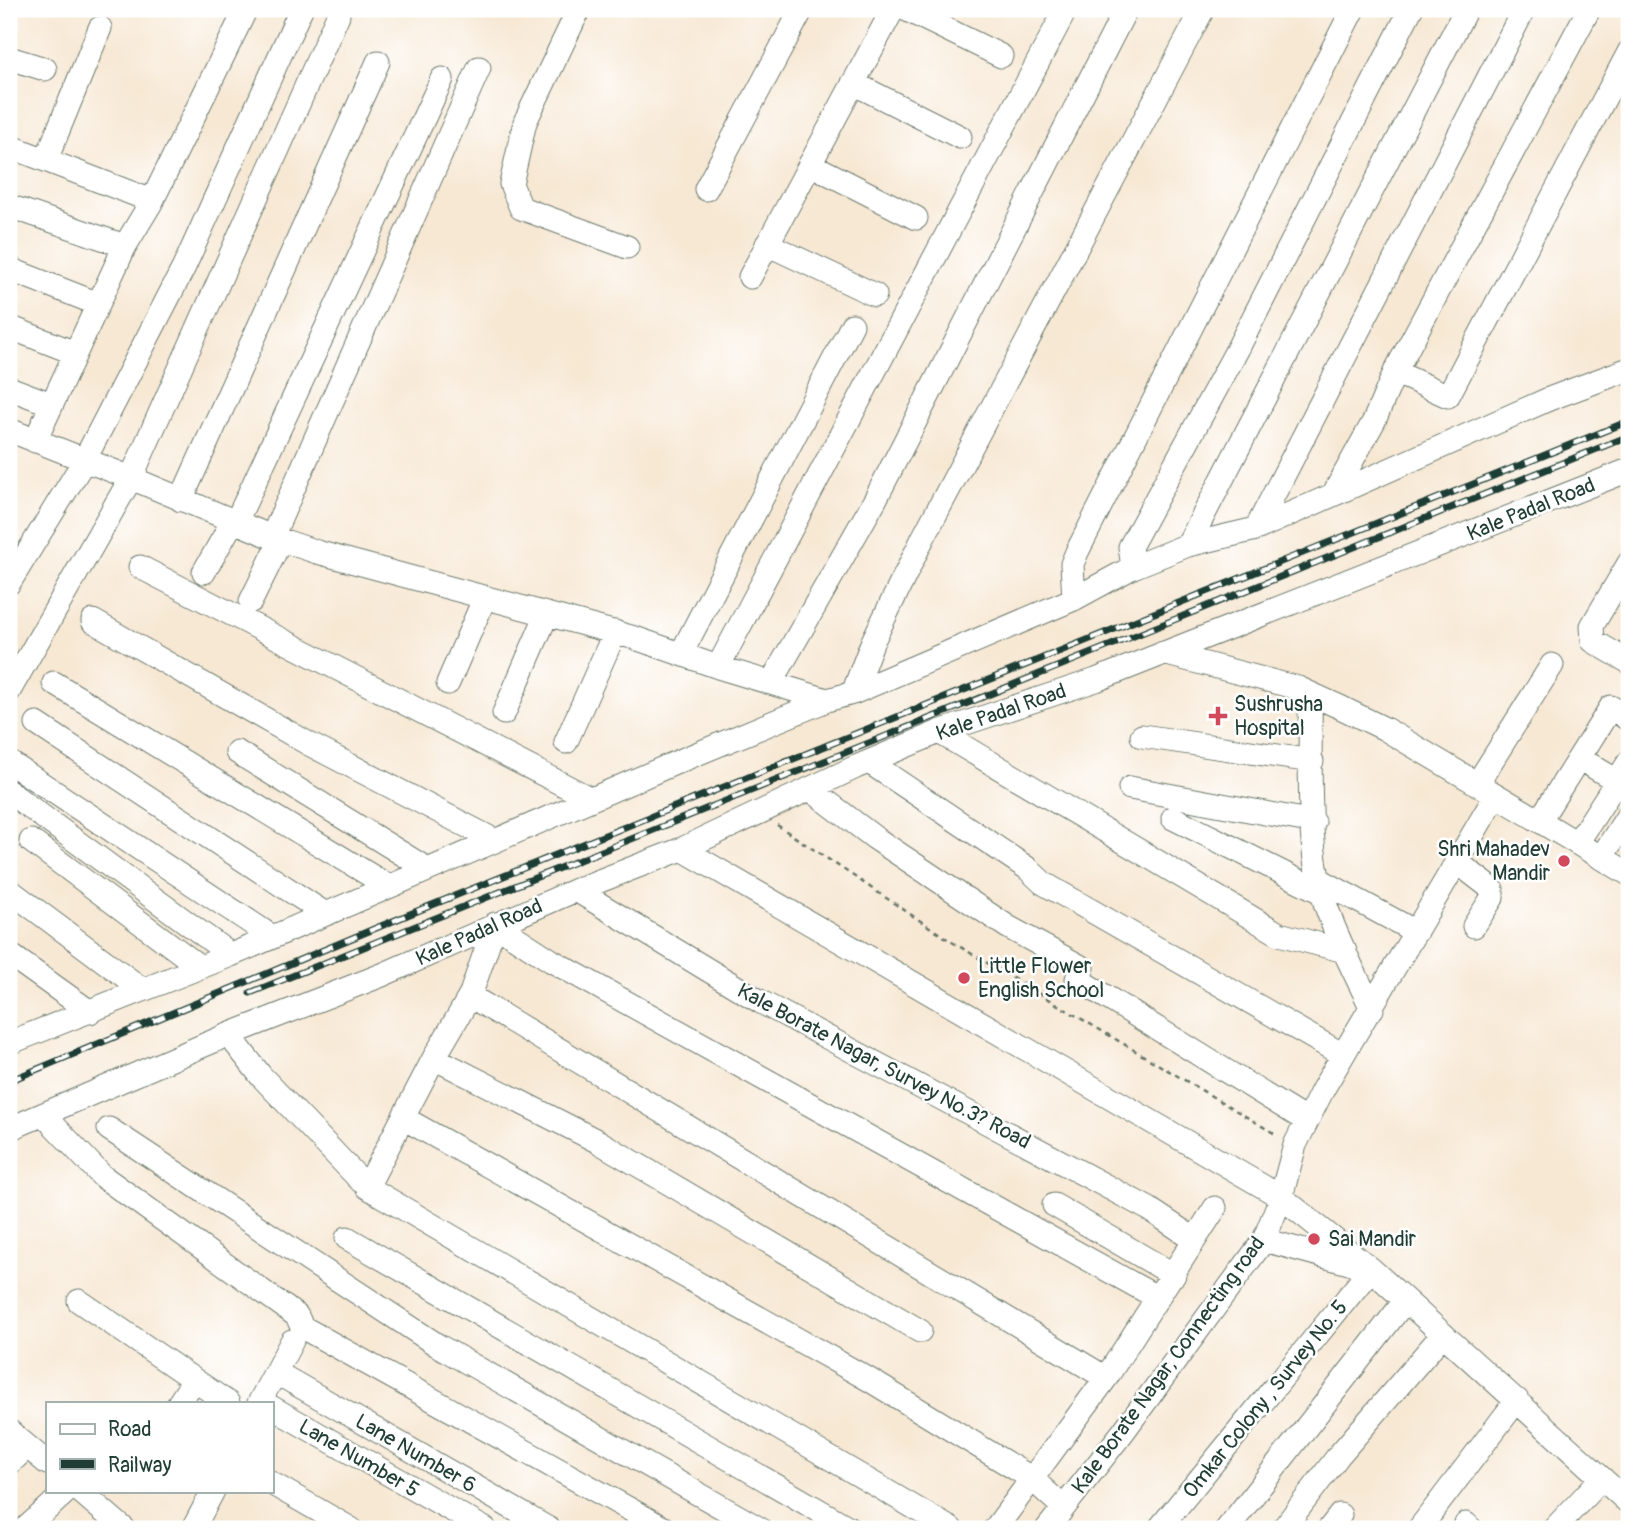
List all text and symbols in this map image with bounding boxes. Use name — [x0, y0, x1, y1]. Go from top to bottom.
street label: Kale Padal Road — [1463, 471, 1599, 547]
street label: Kale Padal Road — [932, 678, 1070, 747]
place label: Sushrusha Hospital — [1234, 691, 1323, 742]
marker: Sushrusha Hospital — [1208, 706, 1228, 726]
place label: Shri Mahadev Mandir — [1437, 836, 1550, 887]
marker: Shri Mahadev Mandir — [1556, 853, 1572, 869]
street label: Kale Padal Road — [412, 892, 547, 972]
place label: Little Flower English School — [978, 953, 1104, 1004]
marker: Little Flower English School — [956, 970, 972, 986]
street label: Kale Borate Nagar, Survey No.3? Road — [732, 977, 1035, 1155]
place label: Sai Mandir — [1328, 1226, 1416, 1253]
street label: Kale Borate Nagar, Connecting road — [1066, 1231, 1271, 1499]
marker: Sai Mandir — [1306, 1231, 1322, 1247]
street label: Omkar Colony , Survey No. 5 — [1177, 1295, 1354, 1504]
legend — [46, 1402, 273, 1492]
street label: Lane Number 6 — [350, 1408, 481, 1499]
street label: Lane Number 5 — [294, 1413, 424, 1504]
text: Road — [108, 1416, 152, 1443]
text: Railway — [108, 1452, 172, 1479]

